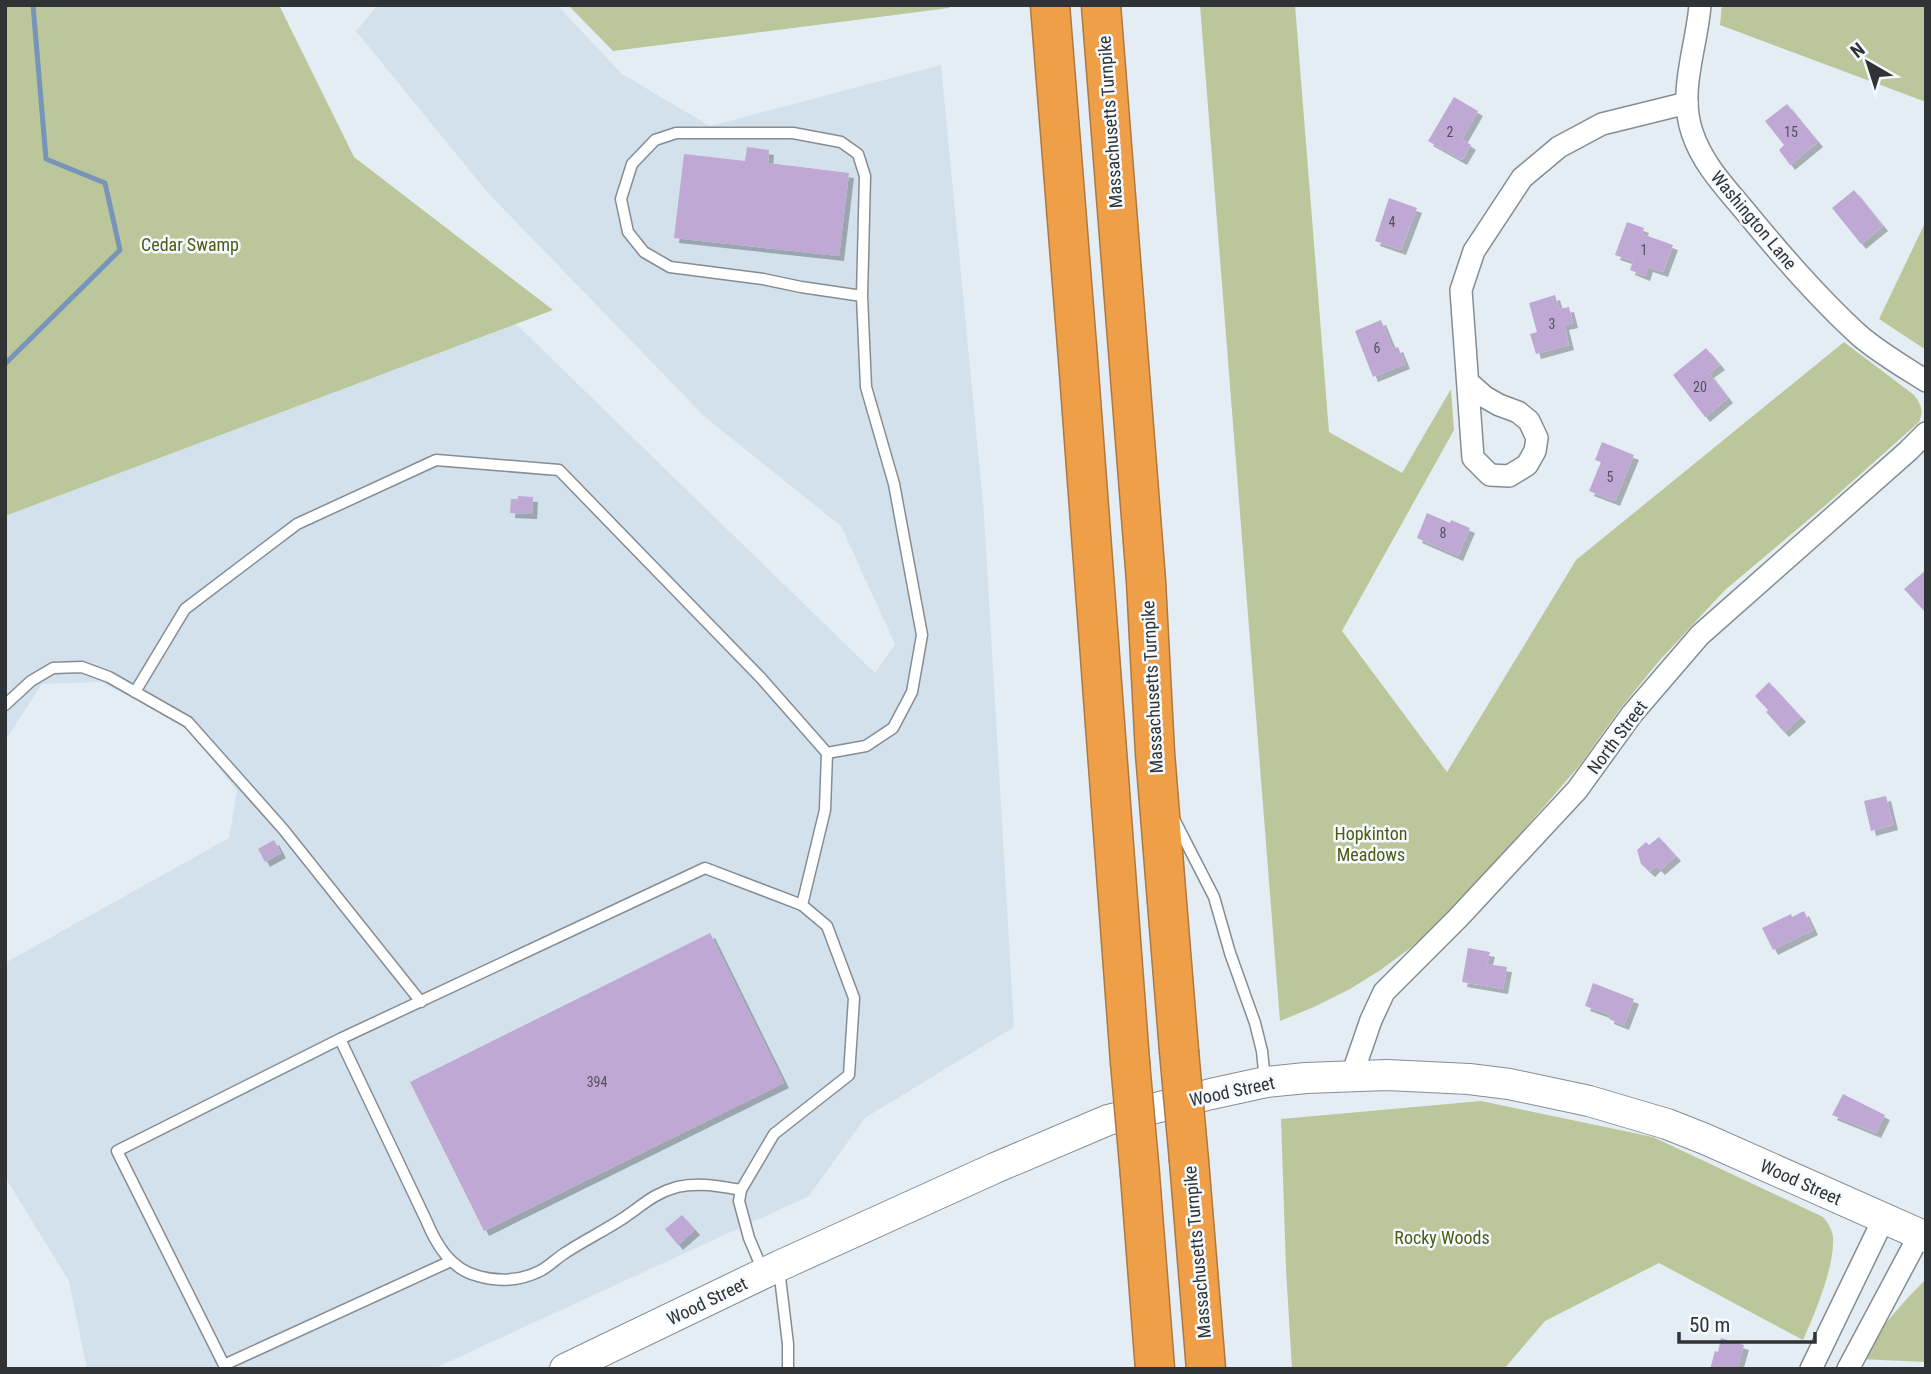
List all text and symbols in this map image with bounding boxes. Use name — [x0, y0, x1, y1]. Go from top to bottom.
north arrow — [1833, 28, 1903, 98]
street label: Massachusetts Turnpike — [1093, 35, 1127, 209]
text: N — [1846, 38, 1869, 63]
house number: 2 — [1447, 124, 1454, 140]
house number: 15 — [1784, 124, 1798, 140]
street label: Washington Lane — [1707, 167, 1801, 273]
house number: 4 — [1389, 214, 1396, 230]
park label: Cedar Swamp — [141, 234, 239, 255]
house number: 1 — [1641, 242, 1647, 258]
house number: 3 — [1549, 316, 1555, 332]
house number: 6 — [1374, 340, 1381, 356]
house number: 20 — [1693, 379, 1707, 395]
house number: 5 — [1607, 469, 1614, 485]
house number: 8 — [1440, 525, 1447, 541]
street label: Massachusetts Turnpike — [1137, 600, 1167, 774]
street label: North Street — [1583, 696, 1651, 778]
park label: Hopkinton Meadows — [1335, 823, 1407, 865]
street label: Wood Street — [1187, 1072, 1277, 1110]
house number: 394 — [587, 1074, 607, 1090]
street label: Wood Street — [1757, 1155, 1845, 1209]
street label: Massachusetts Turnpike — [1179, 1165, 1215, 1339]
park label: Rocky Woods — [1394, 1227, 1490, 1248]
street label: Wood Street — [663, 1273, 751, 1329]
scale bar — [1679, 1300, 1815, 1344]
text: 50 m — [1689, 1313, 1730, 1337]

